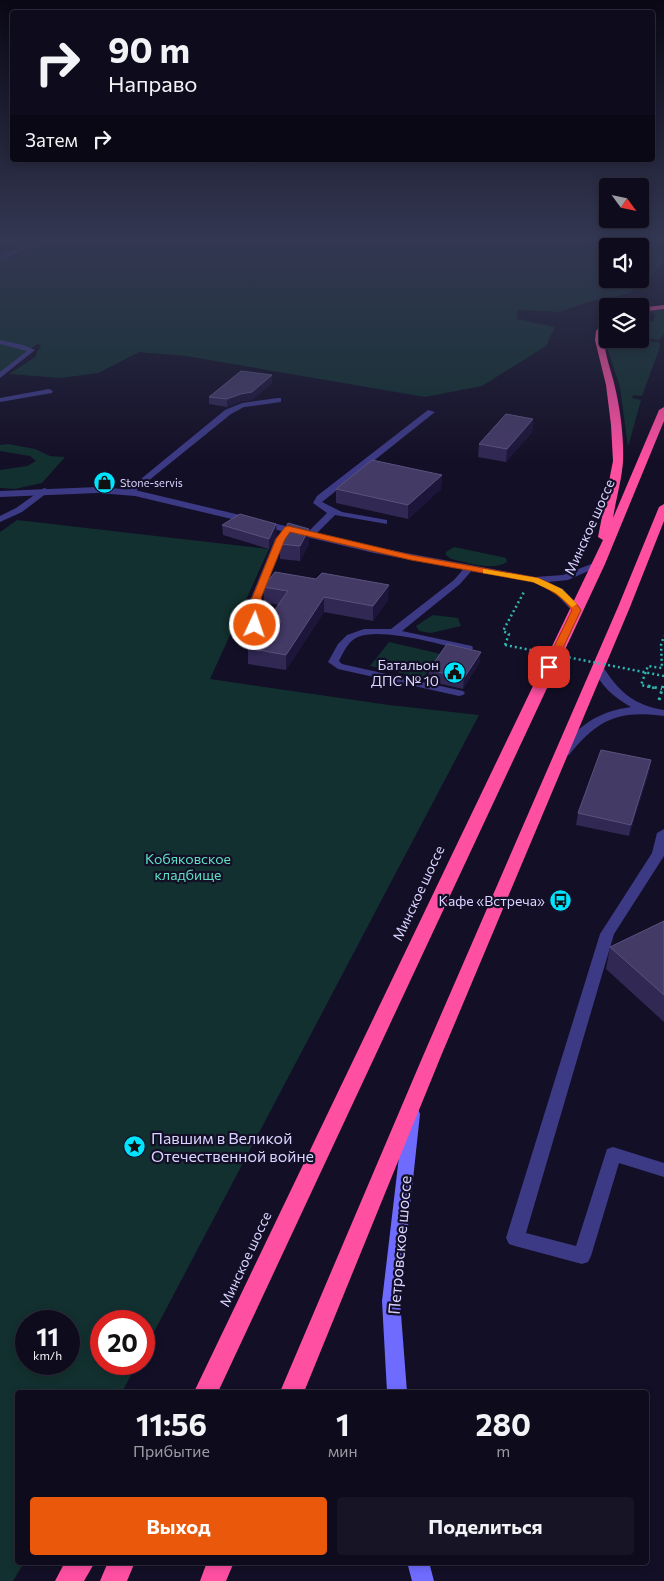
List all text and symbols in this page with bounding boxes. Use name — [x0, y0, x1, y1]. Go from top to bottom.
text: 90 m — [108, 27, 190, 70]
icon: right — [25, 30, 90, 95]
text: Направо — [108, 70, 198, 97]
icon: right — [88, 125, 116, 153]
text: Затем — [25, 128, 78, 151]
north arrow — [599, 178, 649, 228]
map controls — [599, 178, 649, 348]
button: sound — [599, 238, 649, 288]
button: layers — [599, 298, 649, 348]
shop icon: Stone-servis — [92, 470, 116, 494]
place label: Stone-servis — [120, 476, 183, 489]
street label: Минское шоссе — [560, 476, 618, 578]
position arrow — [228, 598, 280, 650]
pin — [528, 646, 570, 688]
icon: arrive — [535, 653, 563, 681]
place label: Батальон ДПС № 10 — [371, 656, 439, 689]
public building icon: Батальон ДПС № 10 — [443, 660, 467, 684]
street label: Минское шоссе — [388, 843, 448, 943]
park label: Кобяковское кладбище — [145, 850, 231, 883]
bus stop icon: Кафе «Встреча» — [549, 888, 573, 912]
place label: Кафе «Встреча» — [439, 892, 545, 909]
place label: Павшим в Великой Отечественной войне — [151, 1128, 314, 1165]
place icon: Павшим в Великой Отечественной войне — [123, 1134, 147, 1158]
street label: Петровское шоссе — [383, 1175, 415, 1315]
street label: Минское шоссе — [215, 1209, 275, 1309]
speed limit sign: 20 — [90, 1310, 155, 1375]
text: 11 — [36, 1321, 59, 1351]
text: km/h — [33, 1348, 62, 1362]
text: 11:56 — [136, 1405, 207, 1442]
text: 1 — [336, 1405, 350, 1442]
text: 280 — [476, 1405, 531, 1442]
text: Прибытие — [133, 1441, 210, 1460]
text: мин — [328, 1441, 358, 1460]
text: m — [496, 1441, 510, 1460]
button: Выход — [30, 1497, 327, 1555]
button: Поделиться — [337, 1497, 634, 1555]

